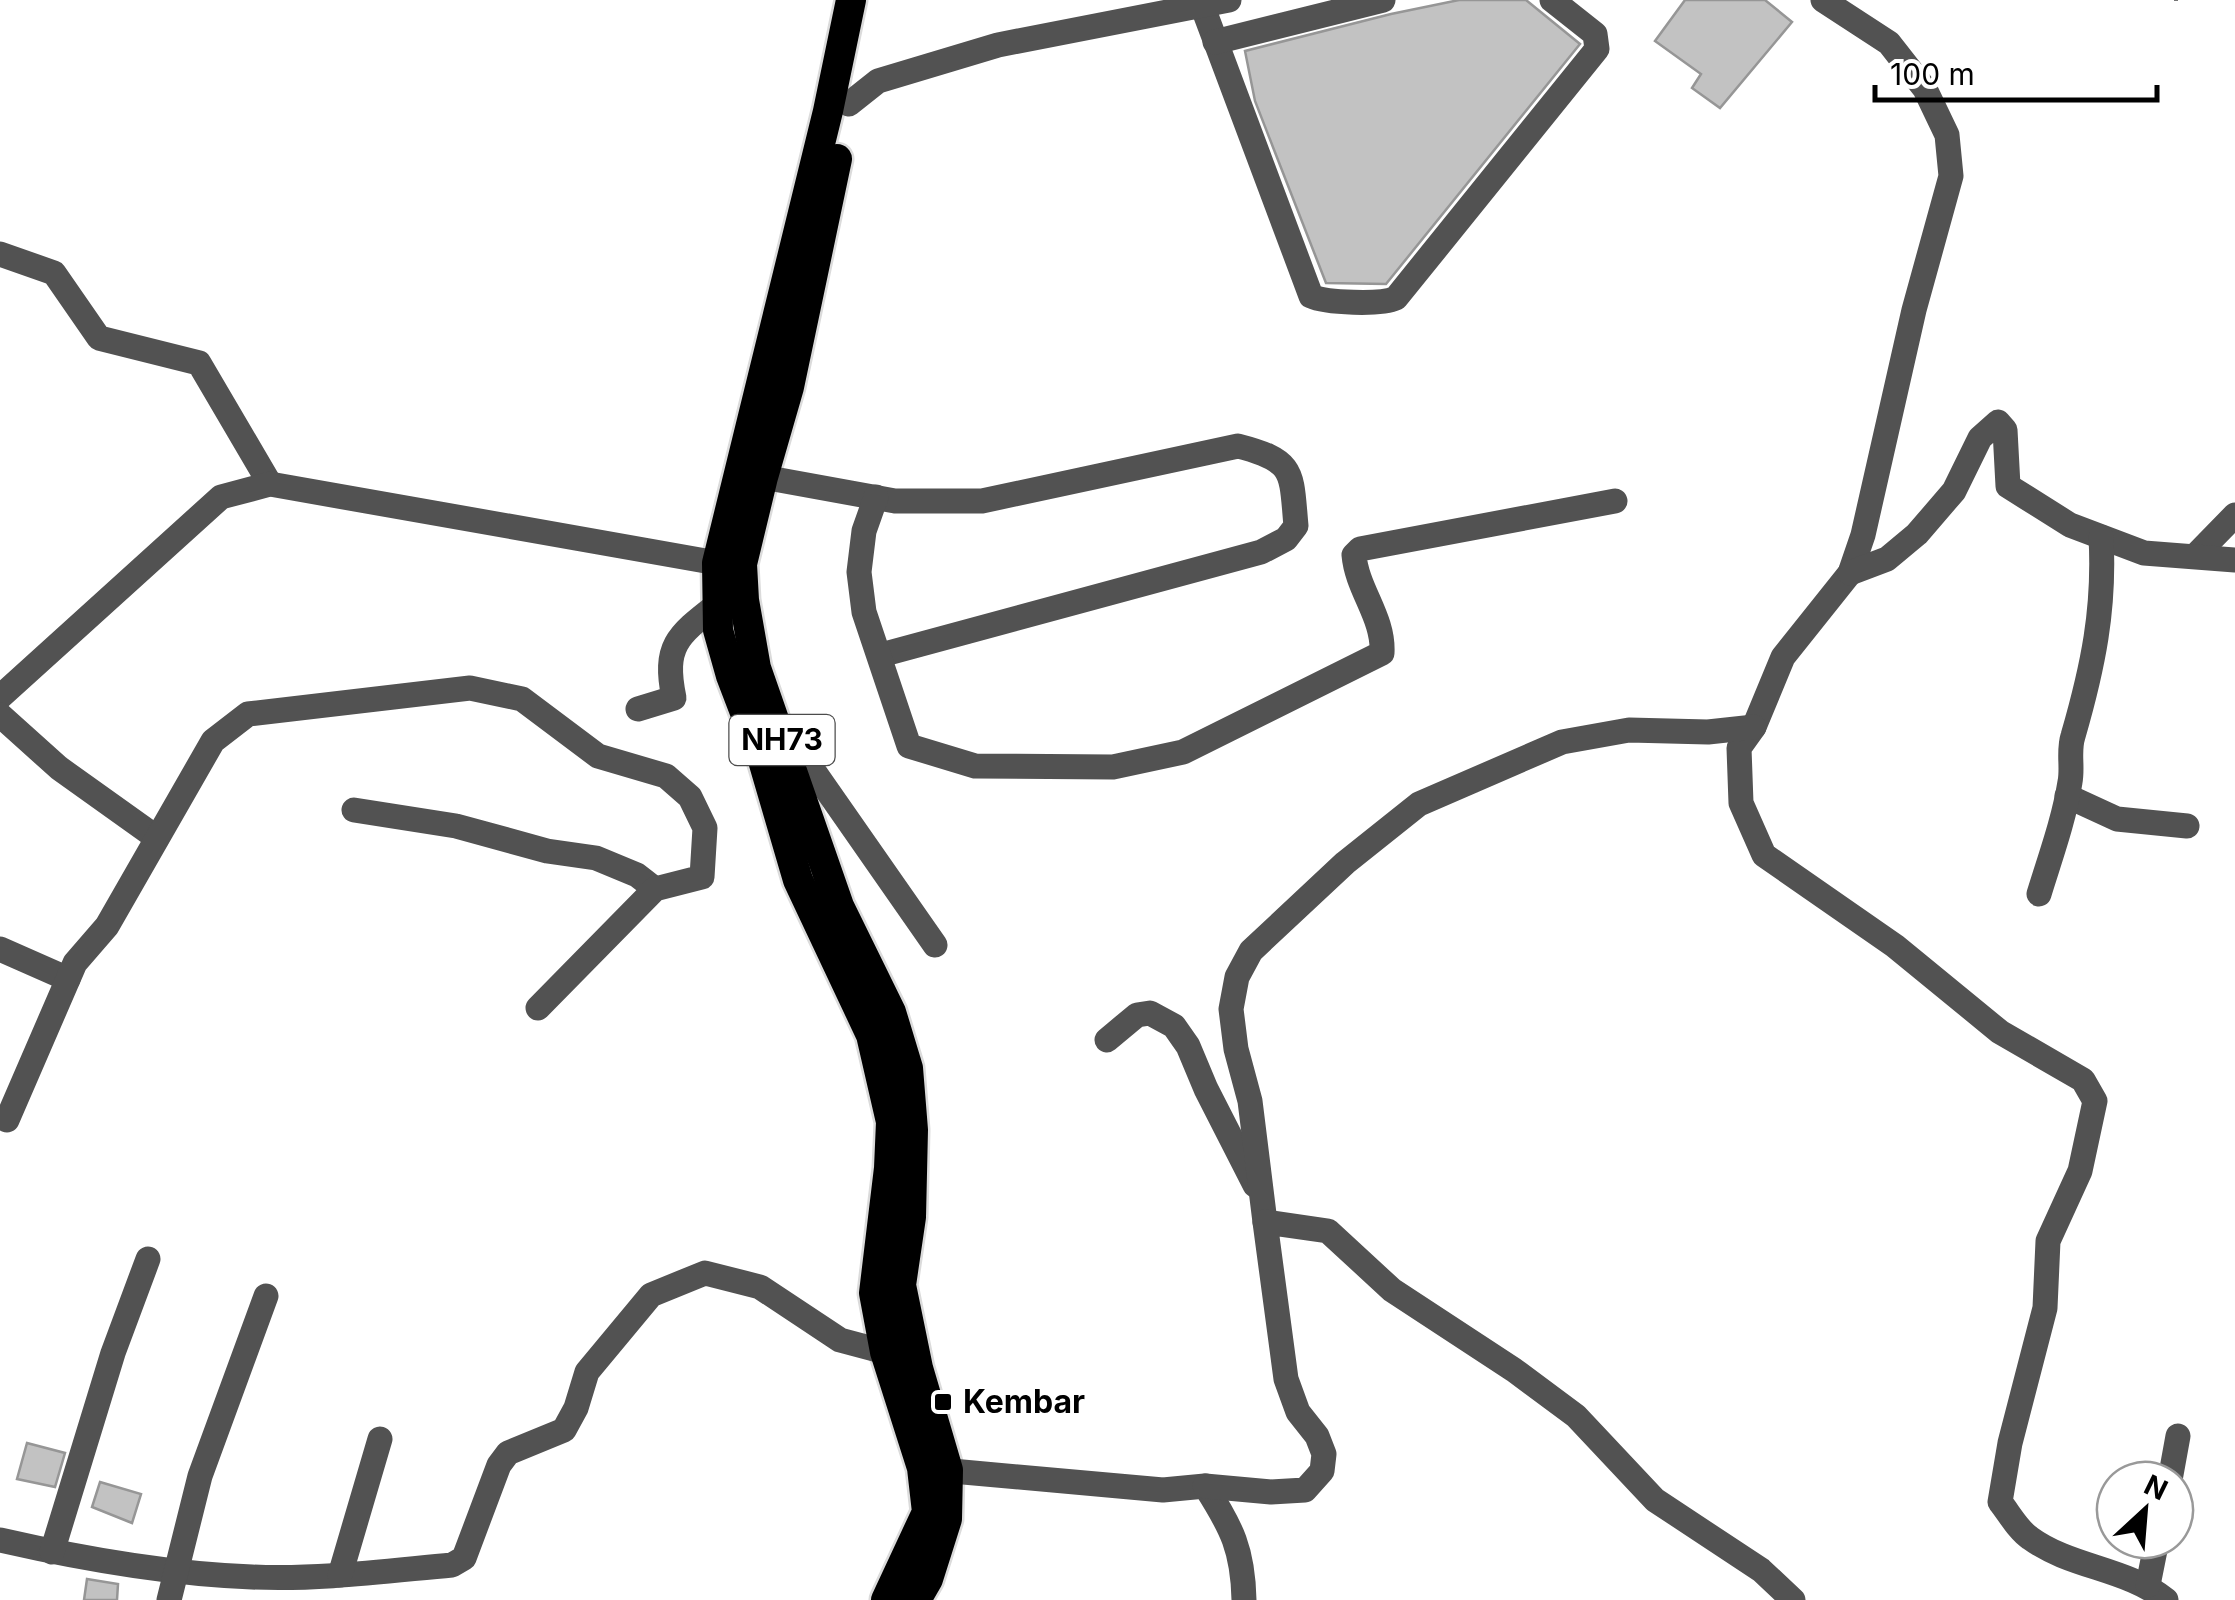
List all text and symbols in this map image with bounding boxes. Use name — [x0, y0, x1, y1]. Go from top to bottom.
scale bar — [1875, 40, 2158, 102]
text: 100 m — [1890, 56, 1975, 92]
road number: NH73 — [730, 715, 834, 765]
place label: Kembar — [963, 1382, 1085, 1421]
marker: Kembar — [932, 1391, 954, 1413]
north arrow — [2095, 1460, 2195, 1560]
text: N — [2139, 1468, 2173, 1507]

